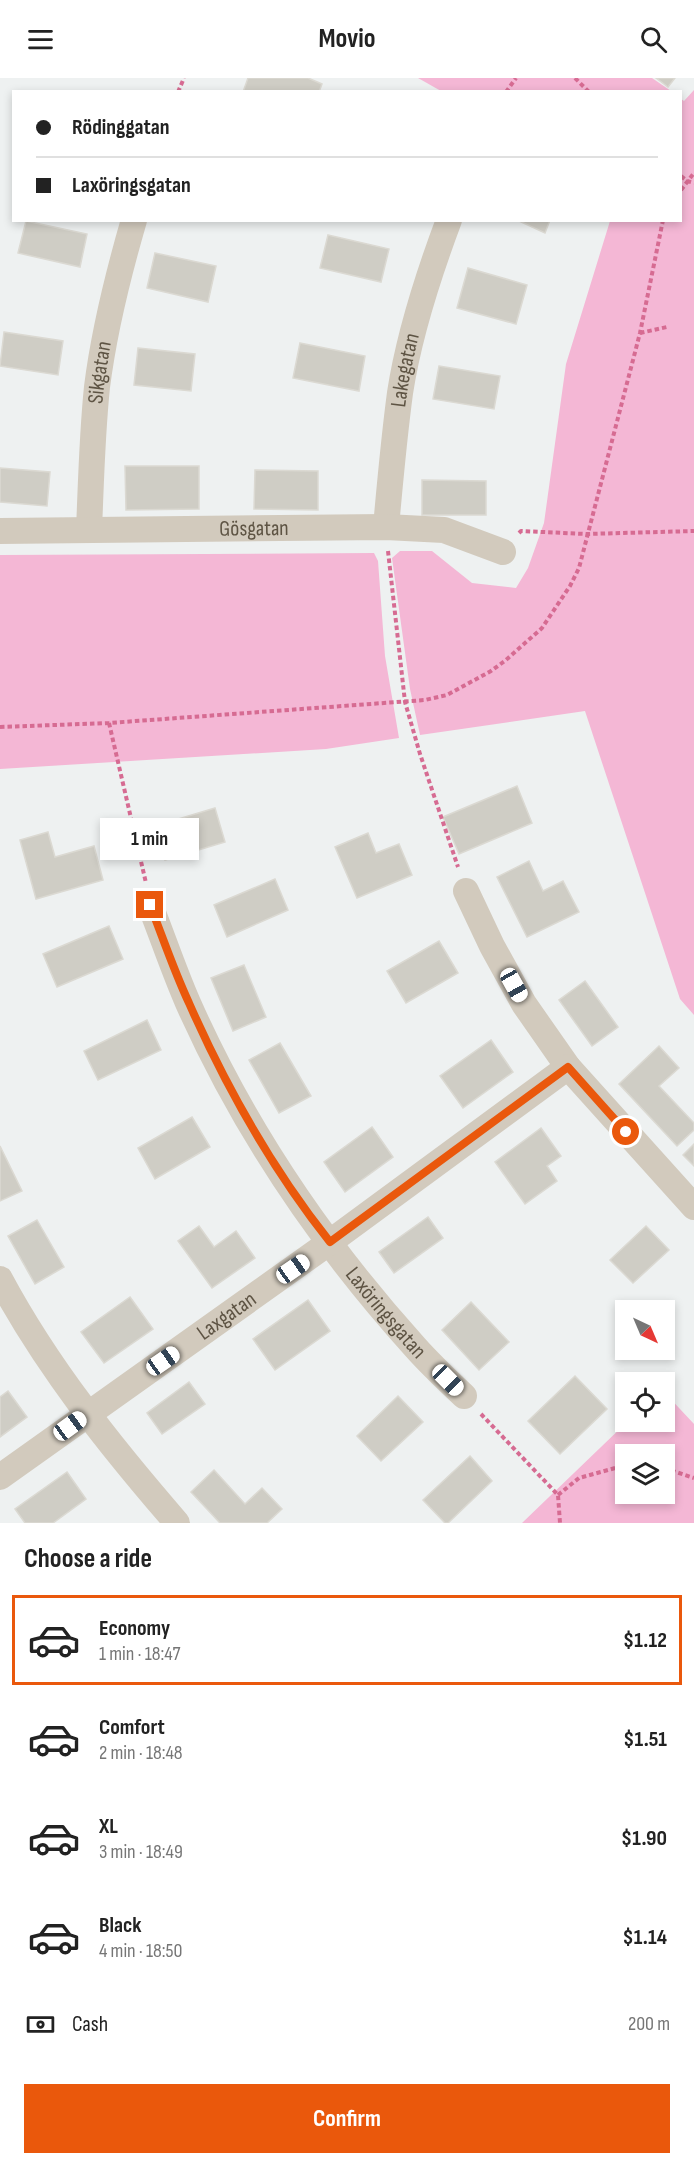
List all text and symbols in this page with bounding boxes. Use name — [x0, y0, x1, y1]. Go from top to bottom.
icon: menu — [24, 23, 57, 56]
text: Movio — [318, 23, 376, 55]
icon: search — [637, 23, 670, 56]
text: Rödinggatan — [72, 114, 170, 141]
text: Laxöringsgatan — [72, 172, 191, 199]
street label: Lakegatan — [385, 330, 425, 409]
street label: Sikgatan — [82, 339, 117, 405]
street label: Gösgatan — [219, 515, 289, 542]
callout: 1 min — [100, 818, 200, 860]
text: 1 min — [131, 827, 168, 851]
route end — [136, 891, 163, 918]
car — [497, 965, 531, 1005]
route start — [612, 1118, 639, 1145]
car — [273, 1251, 313, 1287]
street label: Laxöringsgatan — [340, 1262, 432, 1364]
street label: Laxgatan — [192, 1285, 261, 1346]
north arrow — [615, 1300, 675, 1360]
map controls — [615, 1300, 675, 1504]
car — [143, 1343, 183, 1379]
car — [429, 1361, 467, 1399]
button: locate — [615, 1372, 675, 1432]
car — [50, 1408, 90, 1444]
button: layers — [615, 1444, 675, 1504]
text: Choose a ride — [24, 1543, 152, 1575]
icon: car — [27, 1613, 81, 1667]
text: Economy — [99, 1615, 170, 1642]
text: $1.12 — [623, 1627, 667, 1654]
text: 1 min · 18:47 — [99, 1642, 180, 1666]
icon: car — [27, 1712, 81, 1766]
text: Comfort — [99, 1714, 165, 1741]
text: $1.51 — [623, 1726, 667, 1753]
text: 2 min · 18:48 — [99, 1741, 183, 1765]
icon: car — [27, 1811, 81, 1865]
text: XL — [99, 1813, 118, 1840]
text: $1.90 — [621, 1825, 667, 1852]
text: 3 min · 18:49 — [99, 1840, 183, 1864]
icon: car — [27, 1910, 81, 1964]
text: Black — [99, 1912, 141, 1939]
text: $1.14 — [622, 1924, 667, 1951]
text: 4 min · 18:50 — [99, 1939, 182, 1963]
icon: cash — [24, 2008, 57, 2041]
text: Cash — [72, 2011, 108, 2038]
text: 200 m — [628, 2012, 670, 2036]
button: Confirm — [24, 2084, 670, 2153]

